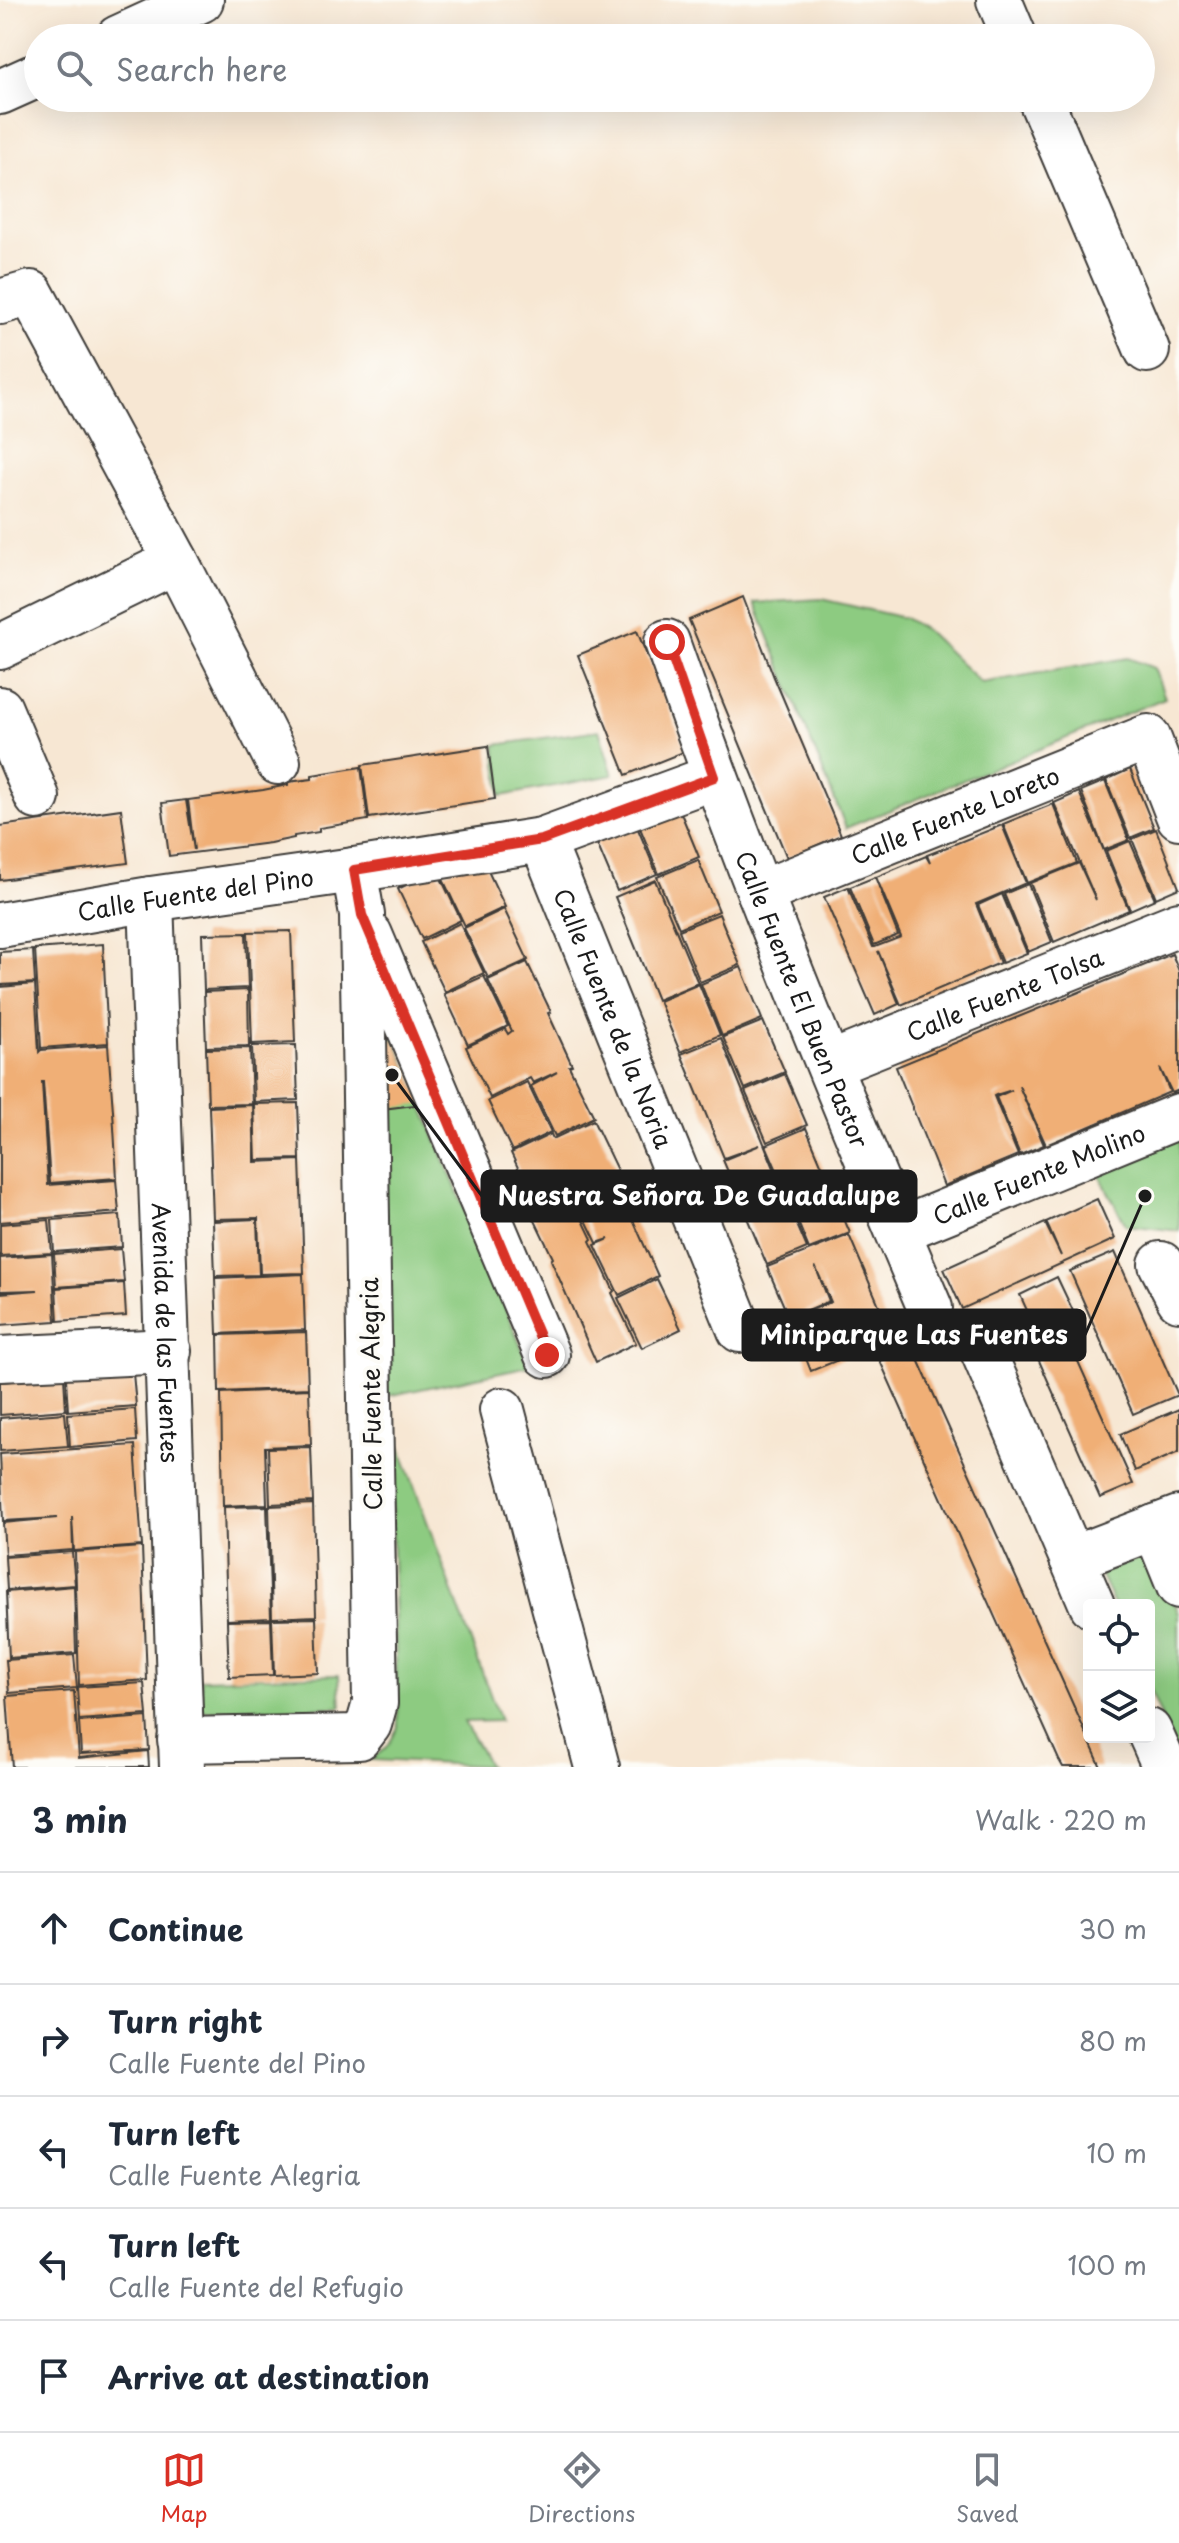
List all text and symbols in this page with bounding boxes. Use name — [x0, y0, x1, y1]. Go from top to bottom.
search box — [24, 24, 1155, 112]
icon: search — [52, 46, 96, 90]
text: Search here — [116, 46, 288, 91]
route start — [649, 624, 685, 660]
street label: Calle Fuente Loreto — [845, 757, 1065, 873]
street label: Calle Fuente El Buen Pastor — [727, 845, 879, 1154]
street label: Calle Fuente del Pino — [75, 858, 316, 929]
street label: Calle Fuente de la Noria — [545, 883, 683, 1153]
street label: Calle Fuente Tolsa — [901, 938, 1108, 1050]
street label: Calle Fuente Molino — [927, 1114, 1150, 1233]
callout: Nuestra Señora De Guadalupe — [482, 1171, 916, 1221]
text: Nuestra Señora De Guadalupe — [498, 1175, 900, 1214]
street label: Avenida de las Fuentes — [144, 1202, 189, 1463]
street label: Calle Fuente Alegria — [350, 1277, 390, 1511]
callout: Miniparque Las Fuentes — [743, 1310, 1085, 1360]
text: Miniparque Las Fuentes — [760, 1314, 1068, 1353]
route end — [529, 1337, 565, 1373]
map controls — [1083, 1599, 1155, 1743]
button: locate — [1083, 1599, 1155, 1671]
button: layers — [1083, 1671, 1155, 1743]
text: 3 min — [32, 1793, 128, 1845]
text: Walk · 220 m — [975, 1800, 1147, 1839]
icon: ahead — [32, 1906, 76, 1950]
text: Continue — [108, 1906, 243, 1951]
text: 30 m — [1079, 1909, 1147, 1948]
text: Turn right — [108, 1998, 263, 2043]
icon: right — [32, 2018, 76, 2062]
text: 80 m — [1079, 2021, 1147, 2060]
text: Calle Fuente del Pino — [108, 2043, 366, 2082]
text: Turn left — [108, 2110, 240, 2155]
icon: left — [32, 2130, 76, 2174]
text: 10 m — [1086, 2133, 1147, 2172]
text: Calle Fuente Alegria — [108, 2155, 360, 2194]
text: Turn left — [108, 2222, 240, 2267]
icon: left — [32, 2242, 76, 2286]
text: 100 m — [1067, 2245, 1147, 2284]
text: Calle Fuente del Refugio — [108, 2267, 404, 2306]
icon: arrive — [32, 2354, 76, 2398]
text: Arrive at destination — [108, 2354, 430, 2399]
tab: Map — [160, 2448, 207, 2529]
tab: Directions — [528, 2448, 635, 2529]
tab: Saved — [956, 2448, 1019, 2529]

